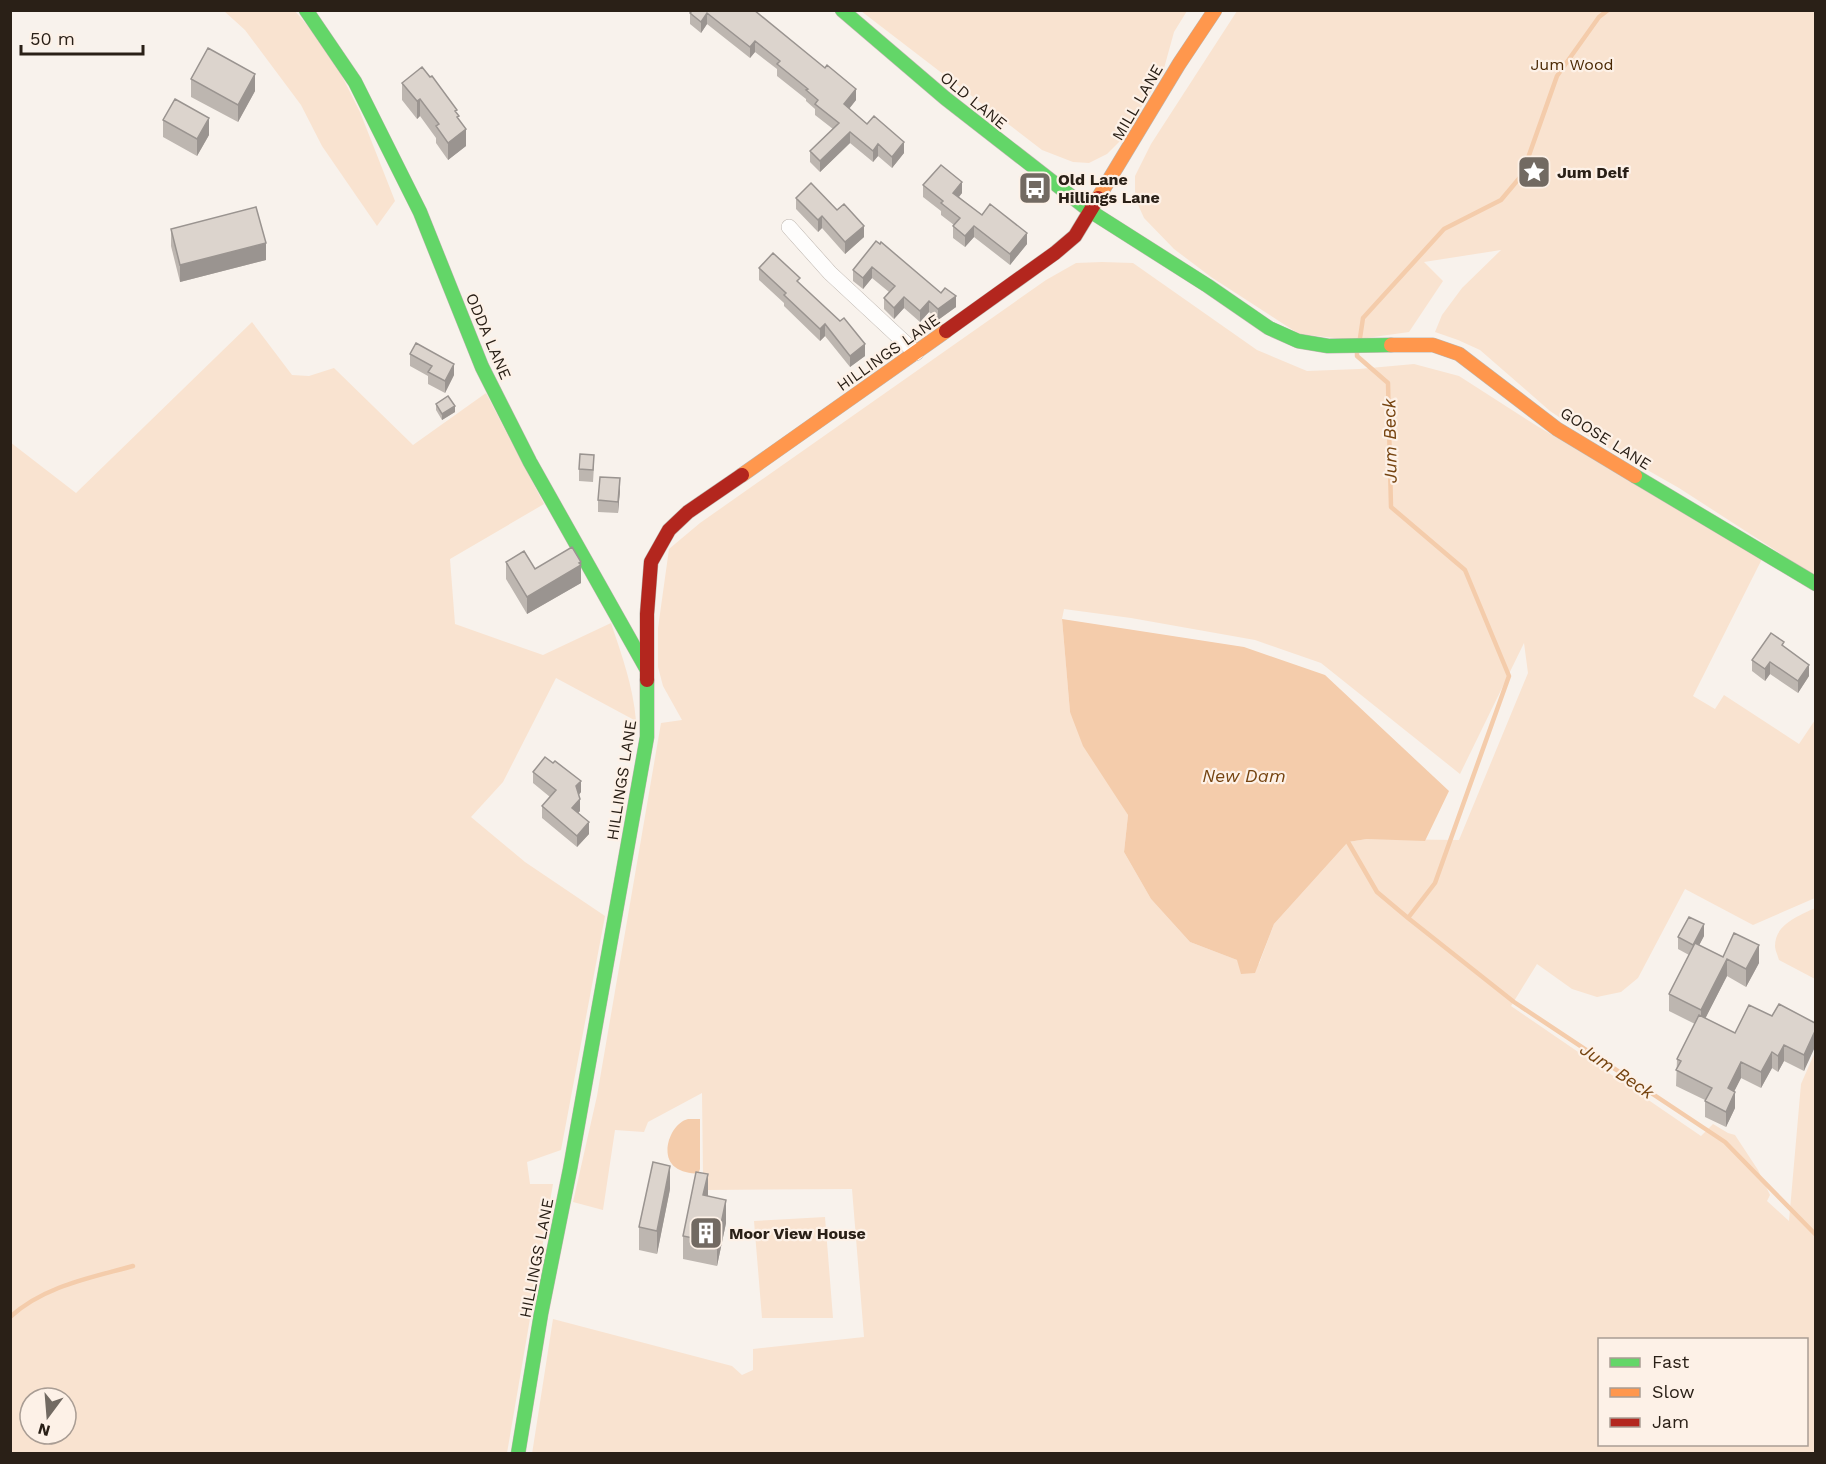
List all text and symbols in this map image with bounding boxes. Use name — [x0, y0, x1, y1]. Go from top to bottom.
scale bar — [21, 18, 142, 56]
text: 50 m — [30, 28, 75, 49]
park label: Jum Wood — [1530, 55, 1614, 74]
street label: MILL LANE — [1108, 61, 1167, 144]
street label: OLD LANE — [936, 68, 1011, 133]
place icon: Jum Delf — [1516, 154, 1552, 190]
place label: Jum Delf — [1557, 163, 1629, 182]
bus stop icon: Old Lane Hillings Lane — [1017, 170, 1053, 206]
place label: Old Lane Hillings Lane — [1058, 170, 1160, 207]
street label: ODDA LANE — [462, 290, 515, 382]
street label: HILLINGS LANE — [833, 310, 943, 395]
water label: Jum Beck — [1378, 397, 1401, 484]
street label: GOOSE LANE — [1557, 403, 1655, 474]
street label: HILLINGS LANE — [603, 719, 640, 842]
water label: New Dam — [1202, 765, 1286, 786]
water label: Jum Beck — [1576, 1038, 1659, 1104]
street label: HILLINGS LANE — [516, 1197, 557, 1320]
building icon: Moor View House — [688, 1215, 724, 1251]
place label: Moor View House — [729, 1224, 866, 1243]
legend — [1598, 1338, 1808, 1446]
text: Fast — [1652, 1351, 1690, 1372]
text: Slow — [1652, 1381, 1695, 1402]
north arrow — [18, 1386, 78, 1446]
text: Jam — [1652, 1411, 1689, 1432]
text: N — [36, 1419, 52, 1441]

